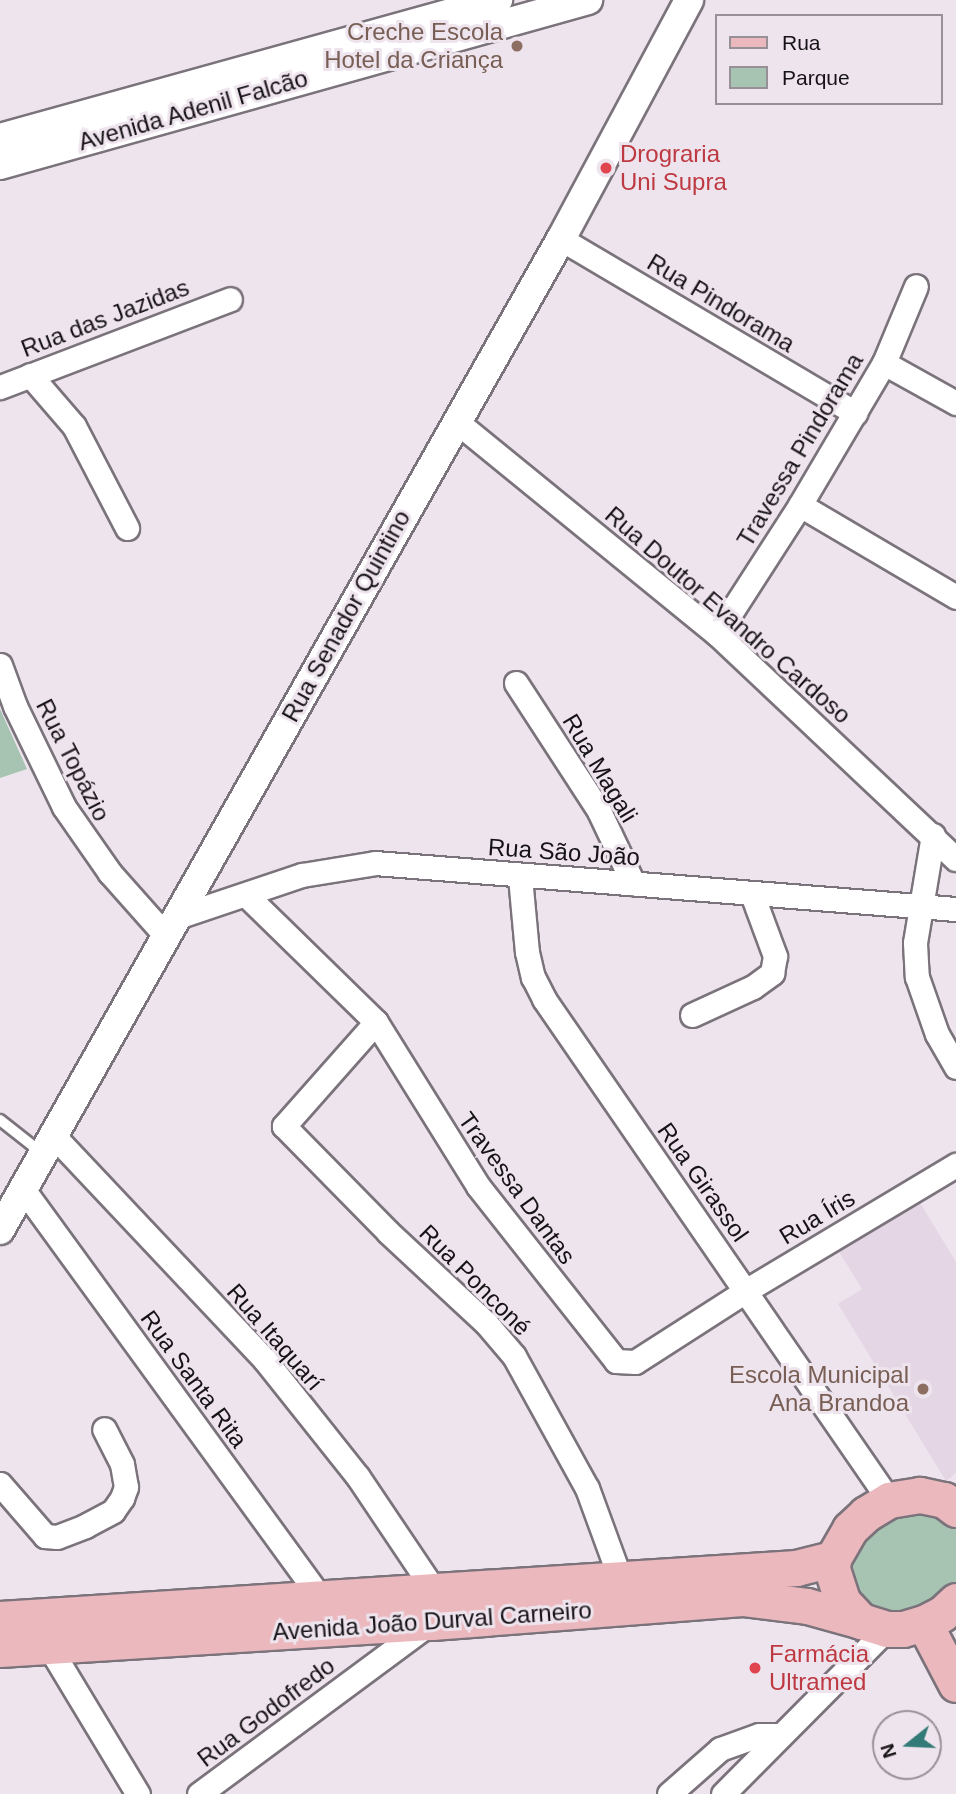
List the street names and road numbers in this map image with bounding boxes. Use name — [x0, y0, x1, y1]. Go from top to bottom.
street label: Avenida Adenil Falcão — [74, 63, 312, 157]
street label: Rua Pindorama — [642, 248, 800, 358]
street label: Rua das Jazidas — [17, 273, 193, 363]
street label: Travessa Pindorama — [731, 348, 869, 552]
street label: Rua Doutor Evandro Cardoso — [599, 500, 857, 730]
street label: Rua Senador Quintino — [276, 505, 416, 727]
street label: Rua Topázio — [30, 694, 116, 826]
street label: Rua Magali — [556, 709, 644, 827]
street label: Rua São João — [487, 832, 641, 872]
street label: Travessa Dantas — [452, 1107, 582, 1269]
street label: Rua Girassol — [651, 1117, 755, 1247]
street label: Rua Íris — [774, 1183, 860, 1251]
street label: Rua Ponconé — [413, 1218, 537, 1342]
street label: Rua Itaquarí — [221, 1278, 329, 1396]
street label: Rua Santa Rita — [135, 1305, 253, 1453]
street label: Avenida João Durval Carneiro — [272, 1595, 592, 1647]
street label: Rua Godofredo — [192, 1651, 340, 1773]

